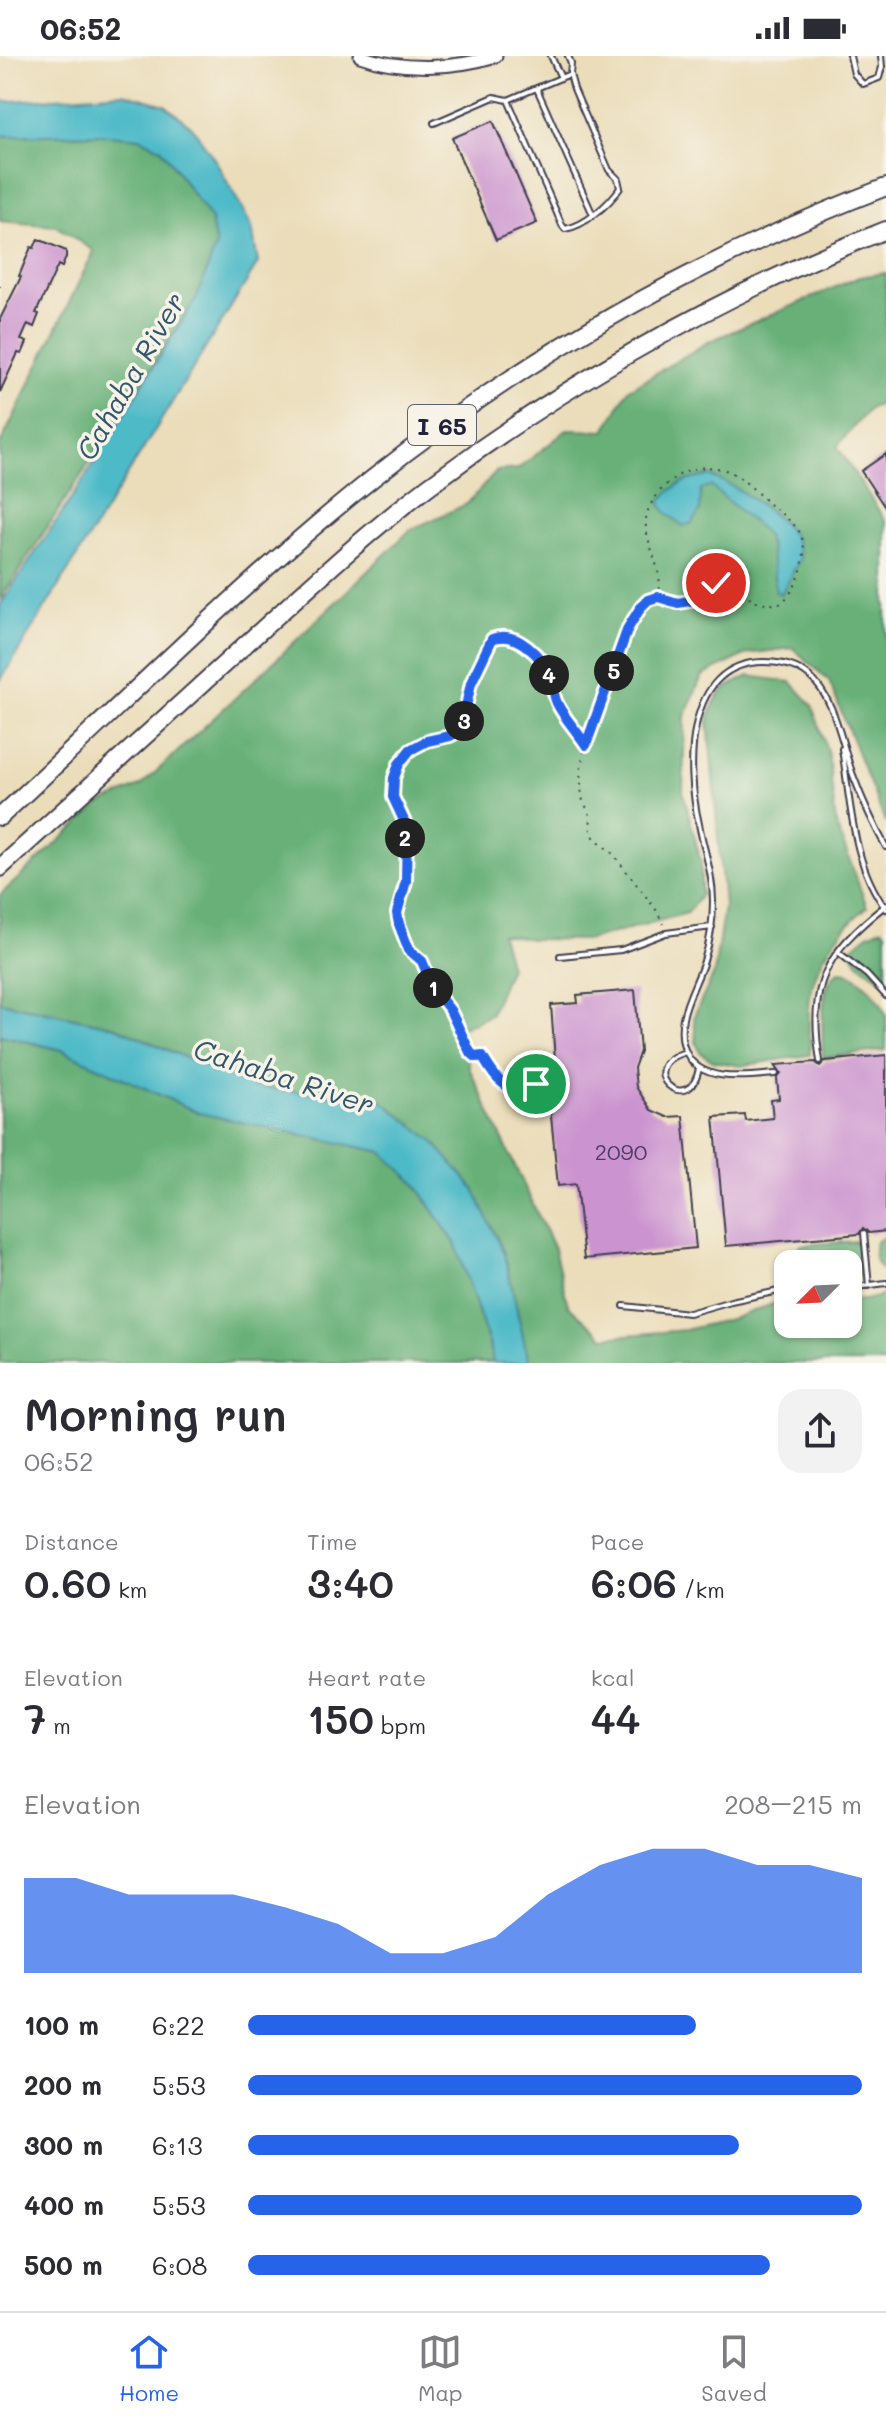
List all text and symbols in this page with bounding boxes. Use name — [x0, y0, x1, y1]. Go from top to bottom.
text: 06:52 — [40, 8, 121, 48]
water label: Cahaba River — [68, 286, 192, 466]
road number: I 65 — [408, 405, 476, 445]
pin — [682, 549, 750, 617]
icon: check — [694, 561, 738, 605]
pin: 5 — [594, 651, 634, 691]
pin: 4 — [529, 655, 569, 695]
text: 5 — [608, 656, 620, 685]
text: 4 — [542, 660, 556, 689]
pin: 3 — [444, 701, 484, 741]
text: 3 — [457, 706, 471, 735]
pin: 2 — [385, 818, 425, 858]
text: 2 — [399, 823, 411, 852]
pin: 1 — [413, 968, 453, 1008]
text: 1 — [428, 973, 438, 1002]
water label: Cahaba River — [189, 1030, 379, 1122]
pin — [502, 1050, 570, 1118]
icon: arrive — [514, 1062, 558, 1106]
house number: 2090 — [595, 1137, 647, 1166]
north arrow — [774, 1250, 862, 1338]
map controls — [774, 1250, 862, 1338]
text: Morning run — [24, 1385, 287, 1442]
button: share — [778, 1389, 862, 1473]
text: 06:52 — [24, 1444, 93, 1478]
text: Distance — [24, 1527, 119, 1556]
text: Time — [307, 1527, 357, 1556]
text: Pace — [591, 1527, 644, 1556]
text: 0.60 — [24, 1556, 111, 1608]
text: 3:40 — [307, 1556, 394, 1608]
text: 6:06 — [591, 1556, 677, 1608]
text: km — [111, 1575, 147, 1604]
text: /km — [677, 1575, 725, 1604]
text: Elevation — [24, 1663, 123, 1692]
text: Heart rate — [307, 1663, 426, 1692]
text: kcal — [591, 1663, 635, 1692]
text: 7 — [24, 1692, 46, 1744]
text: 150 — [307, 1692, 374, 1744]
text: 44 — [591, 1692, 640, 1744]
text: m — [46, 1711, 71, 1740]
text: bpm — [374, 1711, 426, 1740]
text: Elevation — [24, 1787, 141, 1821]
text: 208–215 m — [724, 1787, 862, 1821]
text: 100 m — [24, 2008, 99, 2042]
text: 6:22 — [152, 2008, 205, 2042]
text: 200 m — [24, 2068, 102, 2102]
text: 5:53 — [152, 2068, 206, 2102]
text: 300 m — [24, 2128, 103, 2162]
text: 6:13 — [152, 2128, 203, 2162]
text: 400 m — [24, 2188, 104, 2222]
text: 5:53 — [152, 2188, 206, 2222]
text: 500 m — [24, 2248, 103, 2282]
text: 6:08 — [152, 2248, 208, 2282]
tab: Home — [119, 2330, 179, 2407]
tab: Map — [418, 2330, 463, 2407]
tab: Saved — [701, 2330, 767, 2407]

